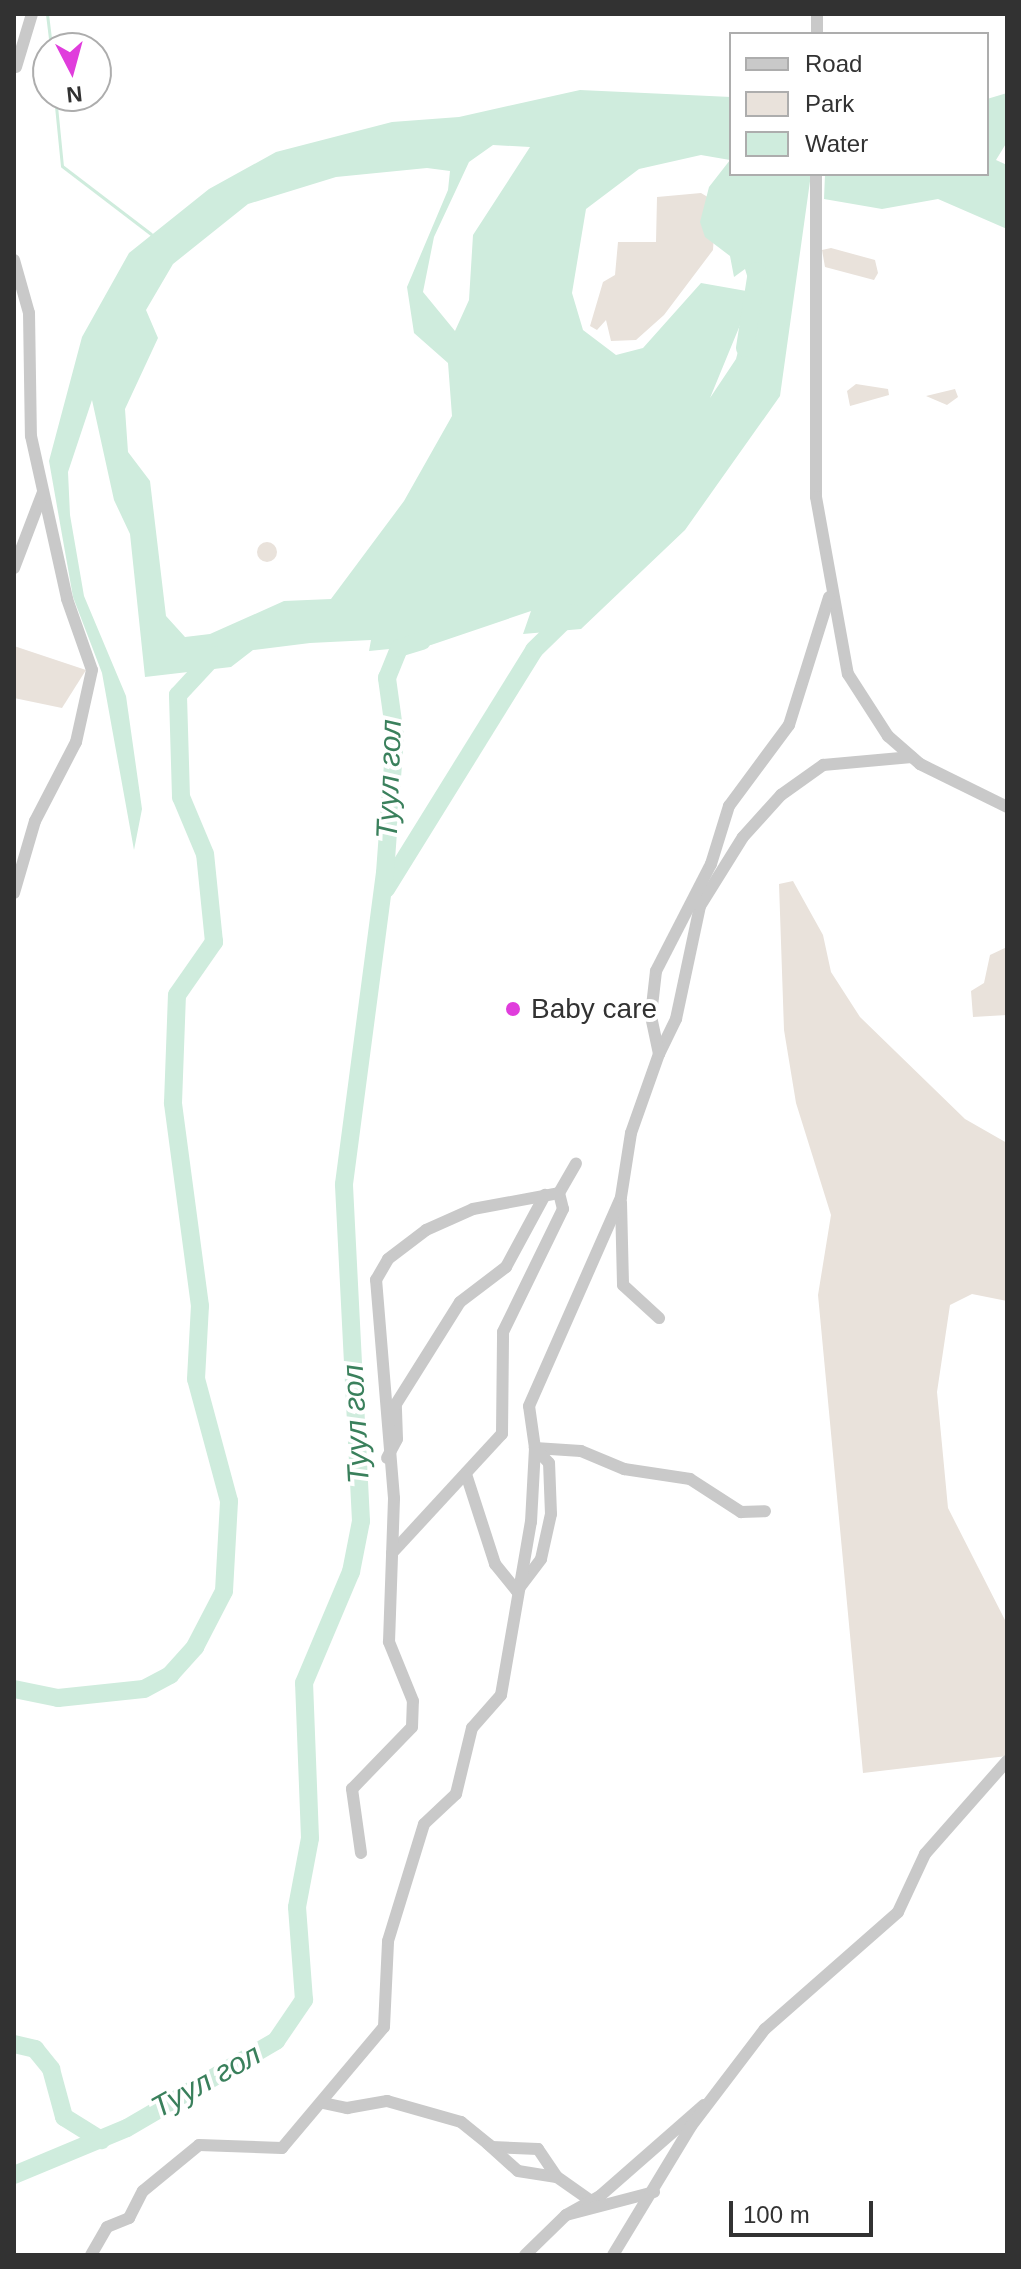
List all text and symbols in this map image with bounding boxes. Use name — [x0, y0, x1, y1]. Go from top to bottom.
north arrow — [32, 32, 112, 112]
legend — [729, 32, 989, 176]
text: Road — [805, 50, 862, 77]
text: N — [65, 81, 84, 108]
text: Park — [805, 90, 854, 117]
text: Water — [805, 130, 868, 157]
water label: Туул гол — [369, 719, 409, 839]
place label: Baby care — [531, 992, 657, 1026]
marker: Baby care — [502, 998, 524, 1020]
water label: Туул гол — [335, 1363, 377, 1485]
water label: Туул гол — [145, 2036, 267, 2126]
scale bar — [733, 2185, 877, 2235]
text: 100 m — [743, 2201, 810, 2228]

